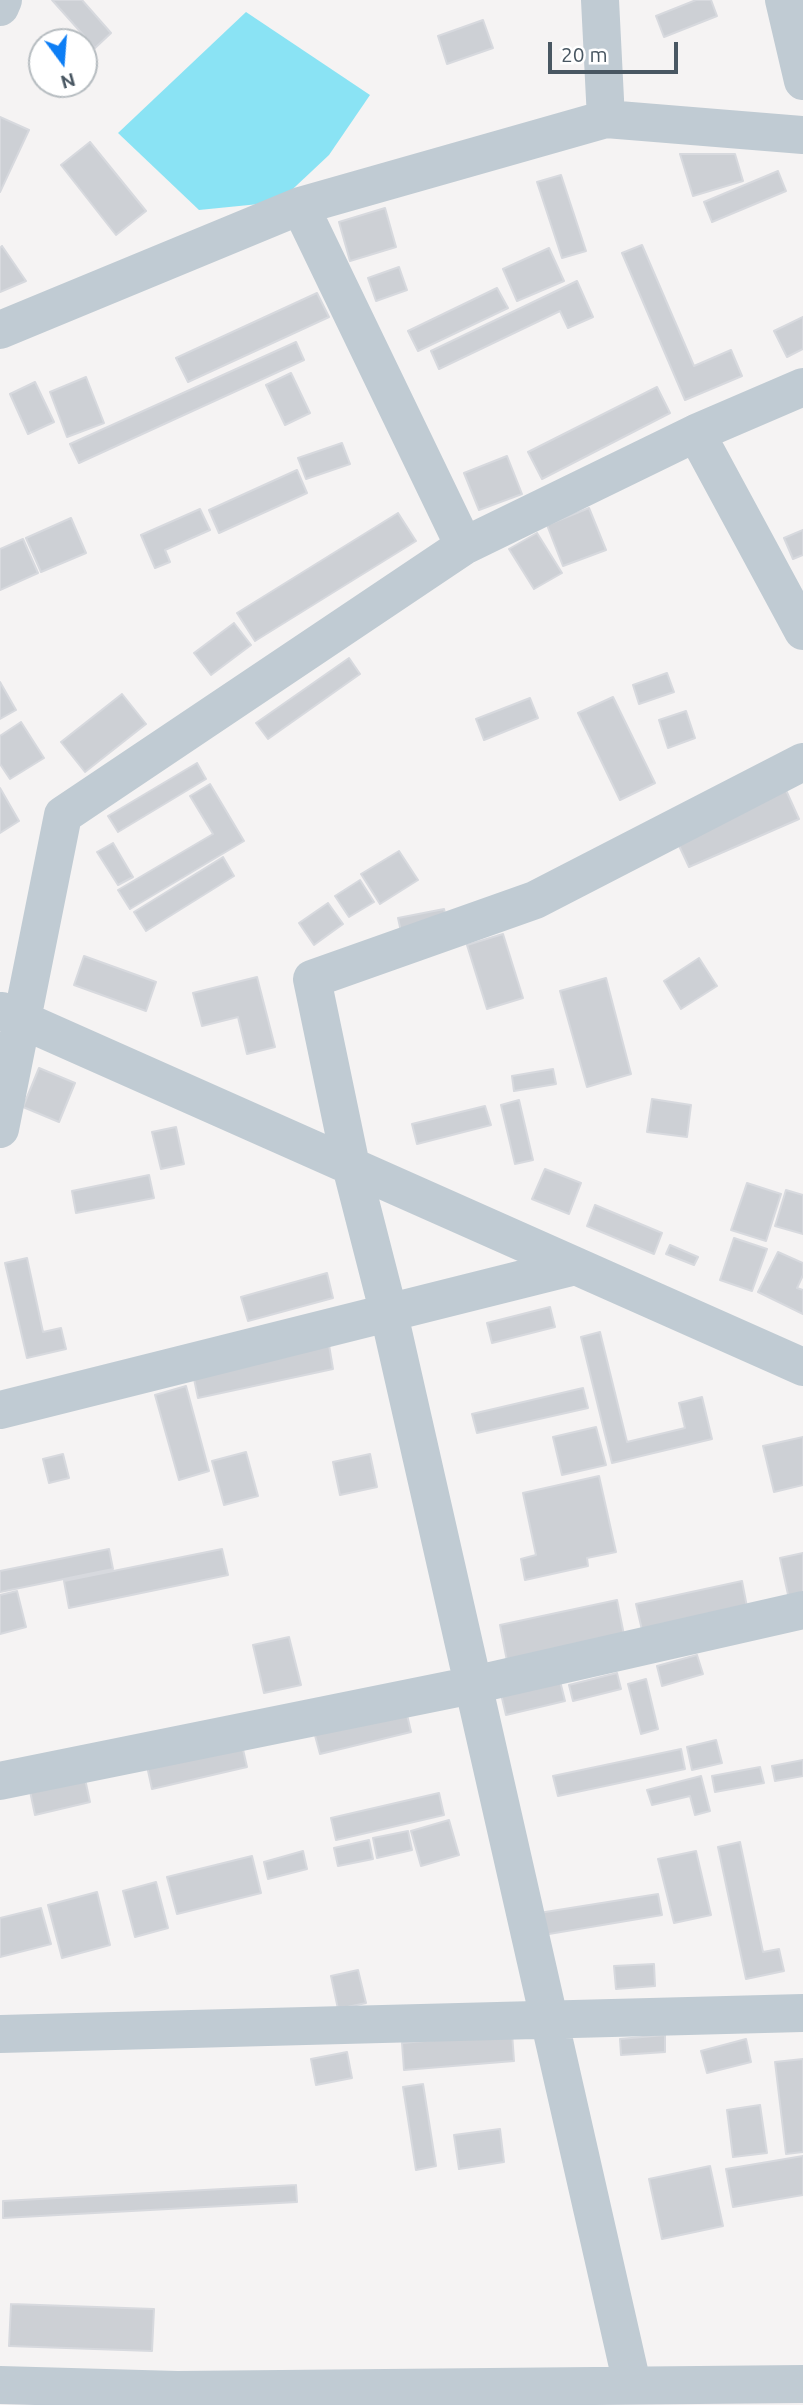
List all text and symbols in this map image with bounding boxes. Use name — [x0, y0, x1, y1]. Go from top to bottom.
north arrow — [28, 28, 98, 98]
scale bar — [551, 28, 680, 72]
text: 20 m — [561, 42, 608, 66]
text: N — [58, 69, 78, 94]

